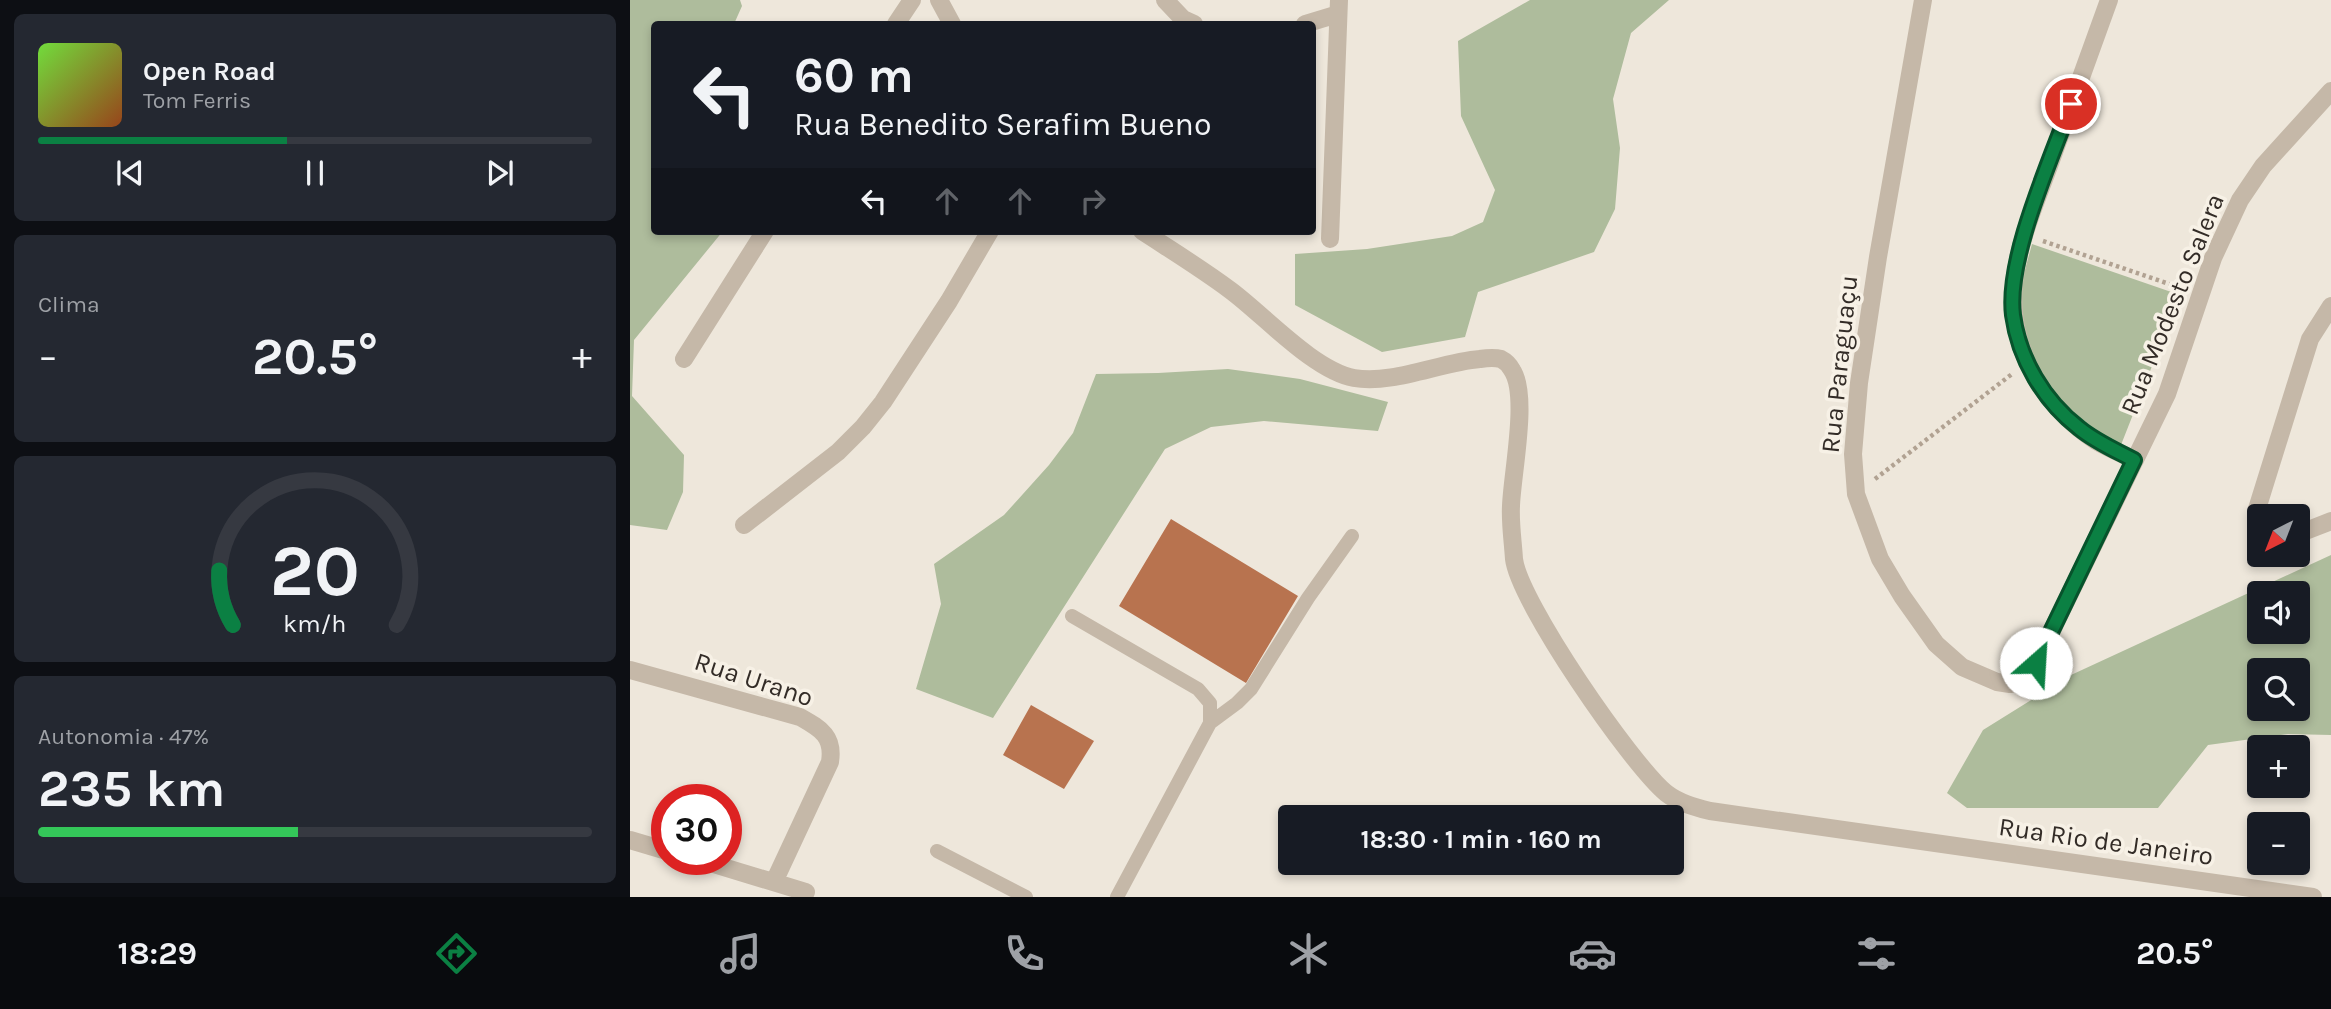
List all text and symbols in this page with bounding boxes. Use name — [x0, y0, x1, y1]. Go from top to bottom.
text: 60 m — [794, 47, 914, 104]
icon: left — [679, 49, 770, 140]
text: Open Road — [143, 56, 276, 87]
pin — [2041, 74, 2101, 134]
icon: arrive — [2052, 85, 2090, 123]
text: Tom Ferris — [143, 87, 251, 114]
text: Rua Benedito Serafim Bueno — [794, 106, 1211, 143]
icon: previous — [111, 154, 149, 192]
icon: pause — [296, 154, 334, 192]
icon: next — [481, 154, 519, 192]
icon: left — [855, 182, 893, 220]
icon: ahead — [928, 182, 966, 220]
icon: ahead — [1001, 182, 1039, 220]
icon: right — [1074, 182, 1112, 220]
street label: Rua Modesto Salera — [2114, 189, 2231, 419]
street label: Rua Paraguaçu — [1815, 274, 1864, 454]
text: Clima — [38, 291, 100, 318]
text: 20.5° — [252, 326, 378, 387]
text: − — [38, 334, 58, 379]
text: + — [572, 334, 592, 379]
north arrow — [2247, 504, 2310, 567]
map controls — [2247, 504, 2310, 875]
text: 20 — [270, 528, 360, 613]
button: sound — [2247, 581, 2310, 644]
text: km/h — [283, 609, 347, 638]
position arrow — [1999, 626, 2073, 700]
street label: Rua Urano — [691, 646, 817, 713]
button: search — [2247, 658, 2310, 721]
text: Autonomia · 47% — [38, 723, 209, 750]
button: + — [2247, 735, 2310, 798]
text: 235 km — [38, 758, 225, 819]
speed limit sign: 30 — [651, 784, 742, 875]
street label: Rua Rio de Janeiro — [1997, 811, 2215, 872]
button: − — [2247, 812, 2310, 875]
text: 18:30 · 1 min · 160 m — [1360, 824, 1602, 855]
icon: directions — [432, 929, 481, 978]
icon: music — [716, 929, 765, 978]
icon: phone — [1000, 929, 1049, 978]
icon: climate — [1284, 929, 1333, 978]
icon: car — [1568, 929, 1617, 978]
icon: filters — [1852, 929, 1901, 978]
text: 18:29 — [117, 935, 197, 972]
text: 20.5° — [2136, 935, 2213, 972]

